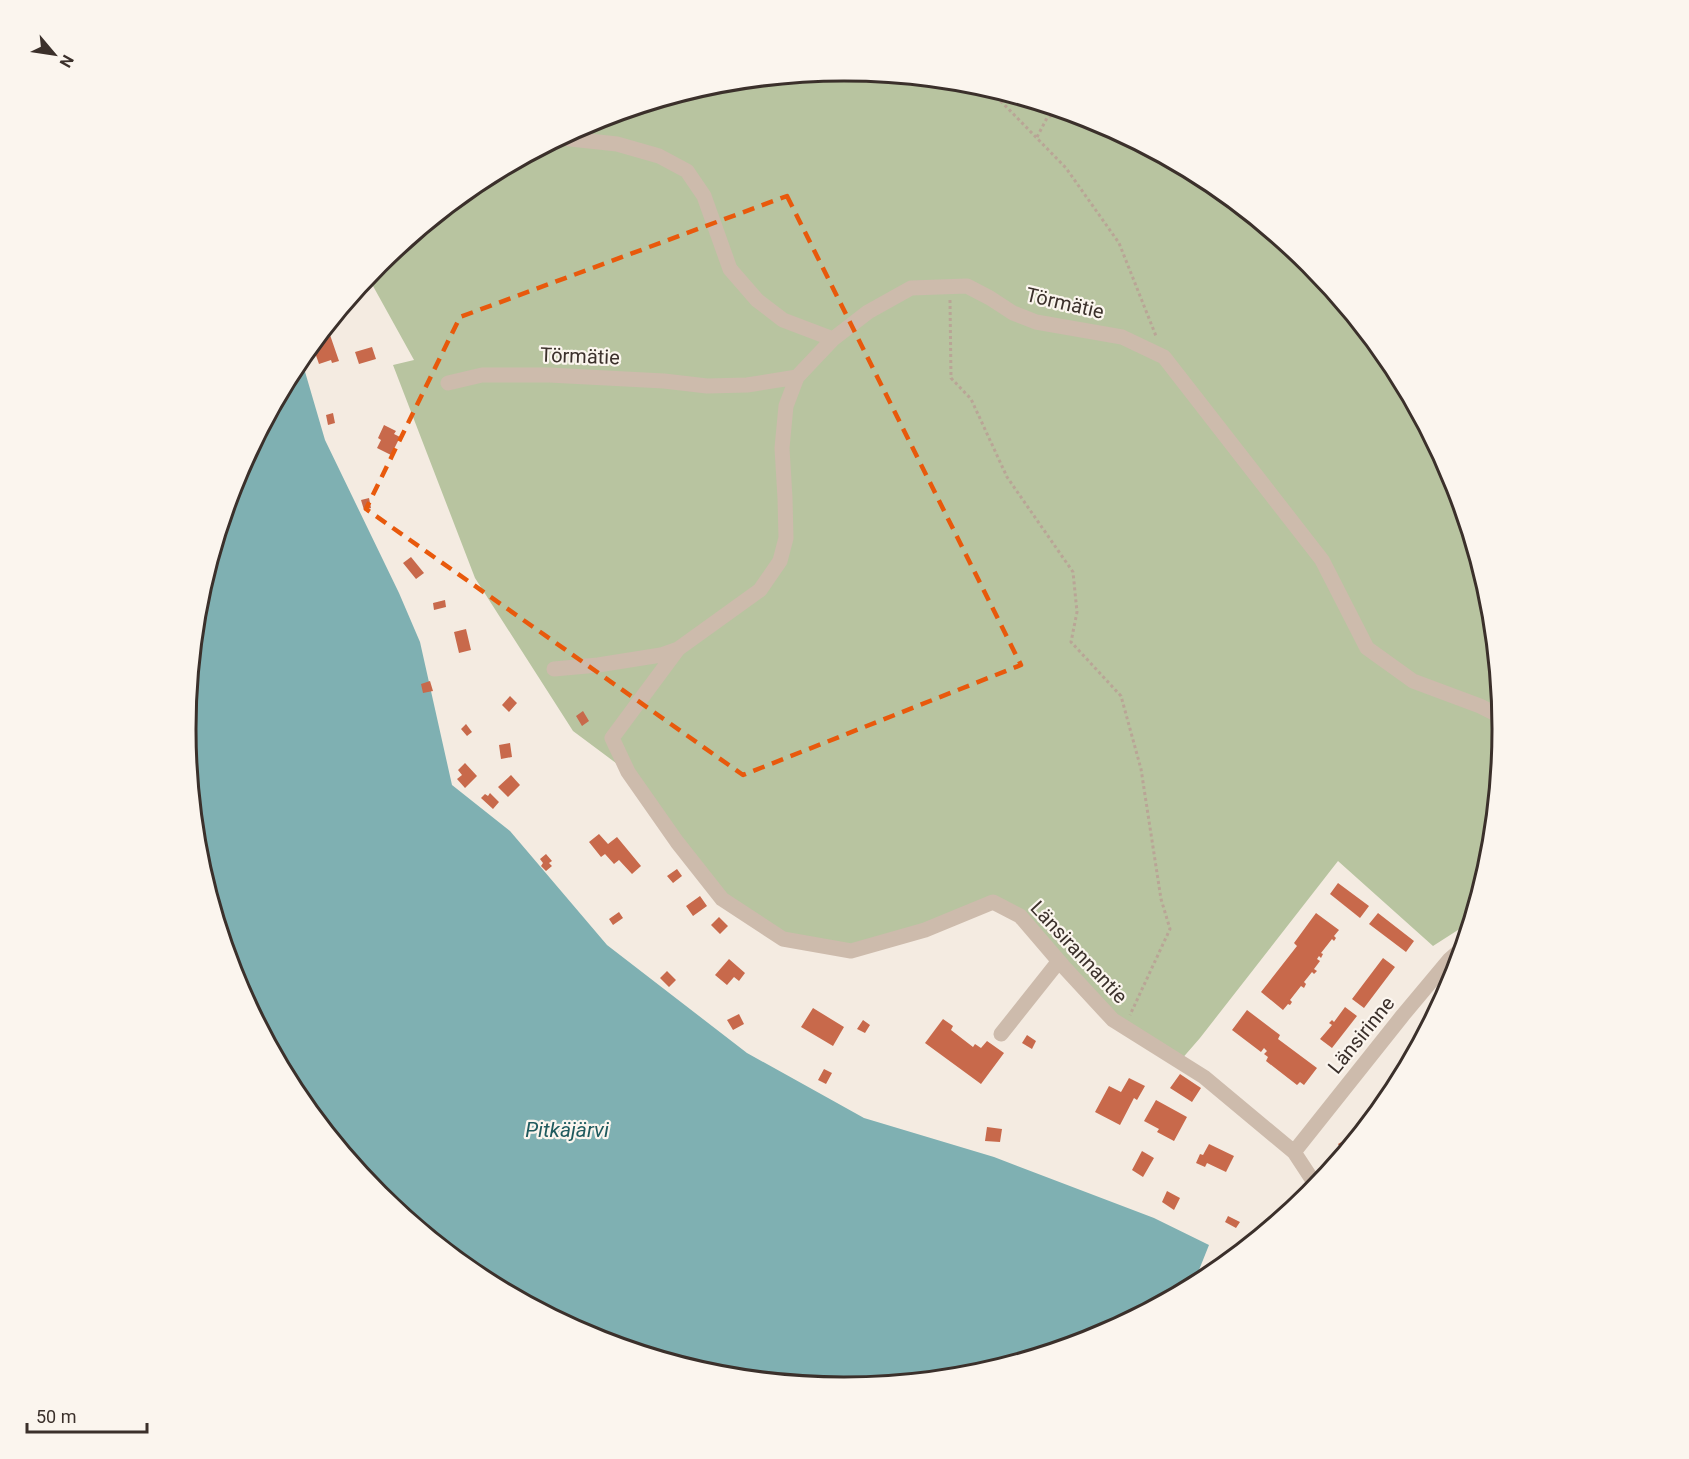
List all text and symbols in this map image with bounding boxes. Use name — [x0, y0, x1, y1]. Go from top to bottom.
north arrow — [24, 24, 84, 84]
text: N — [56, 51, 78, 71]
street label: Törmätie — [1024, 282, 1106, 324]
street label: Törmätie — [540, 343, 620, 369]
street label: Länsirannantie — [1025, 896, 1133, 1008]
street label: Länsirinne — [1323, 992, 1399, 1078]
water label: Pitkäjärvi — [525, 1118, 609, 1142]
scale bar — [27, 1396, 147, 1434]
text: 50 m — [36, 1406, 76, 1427]

